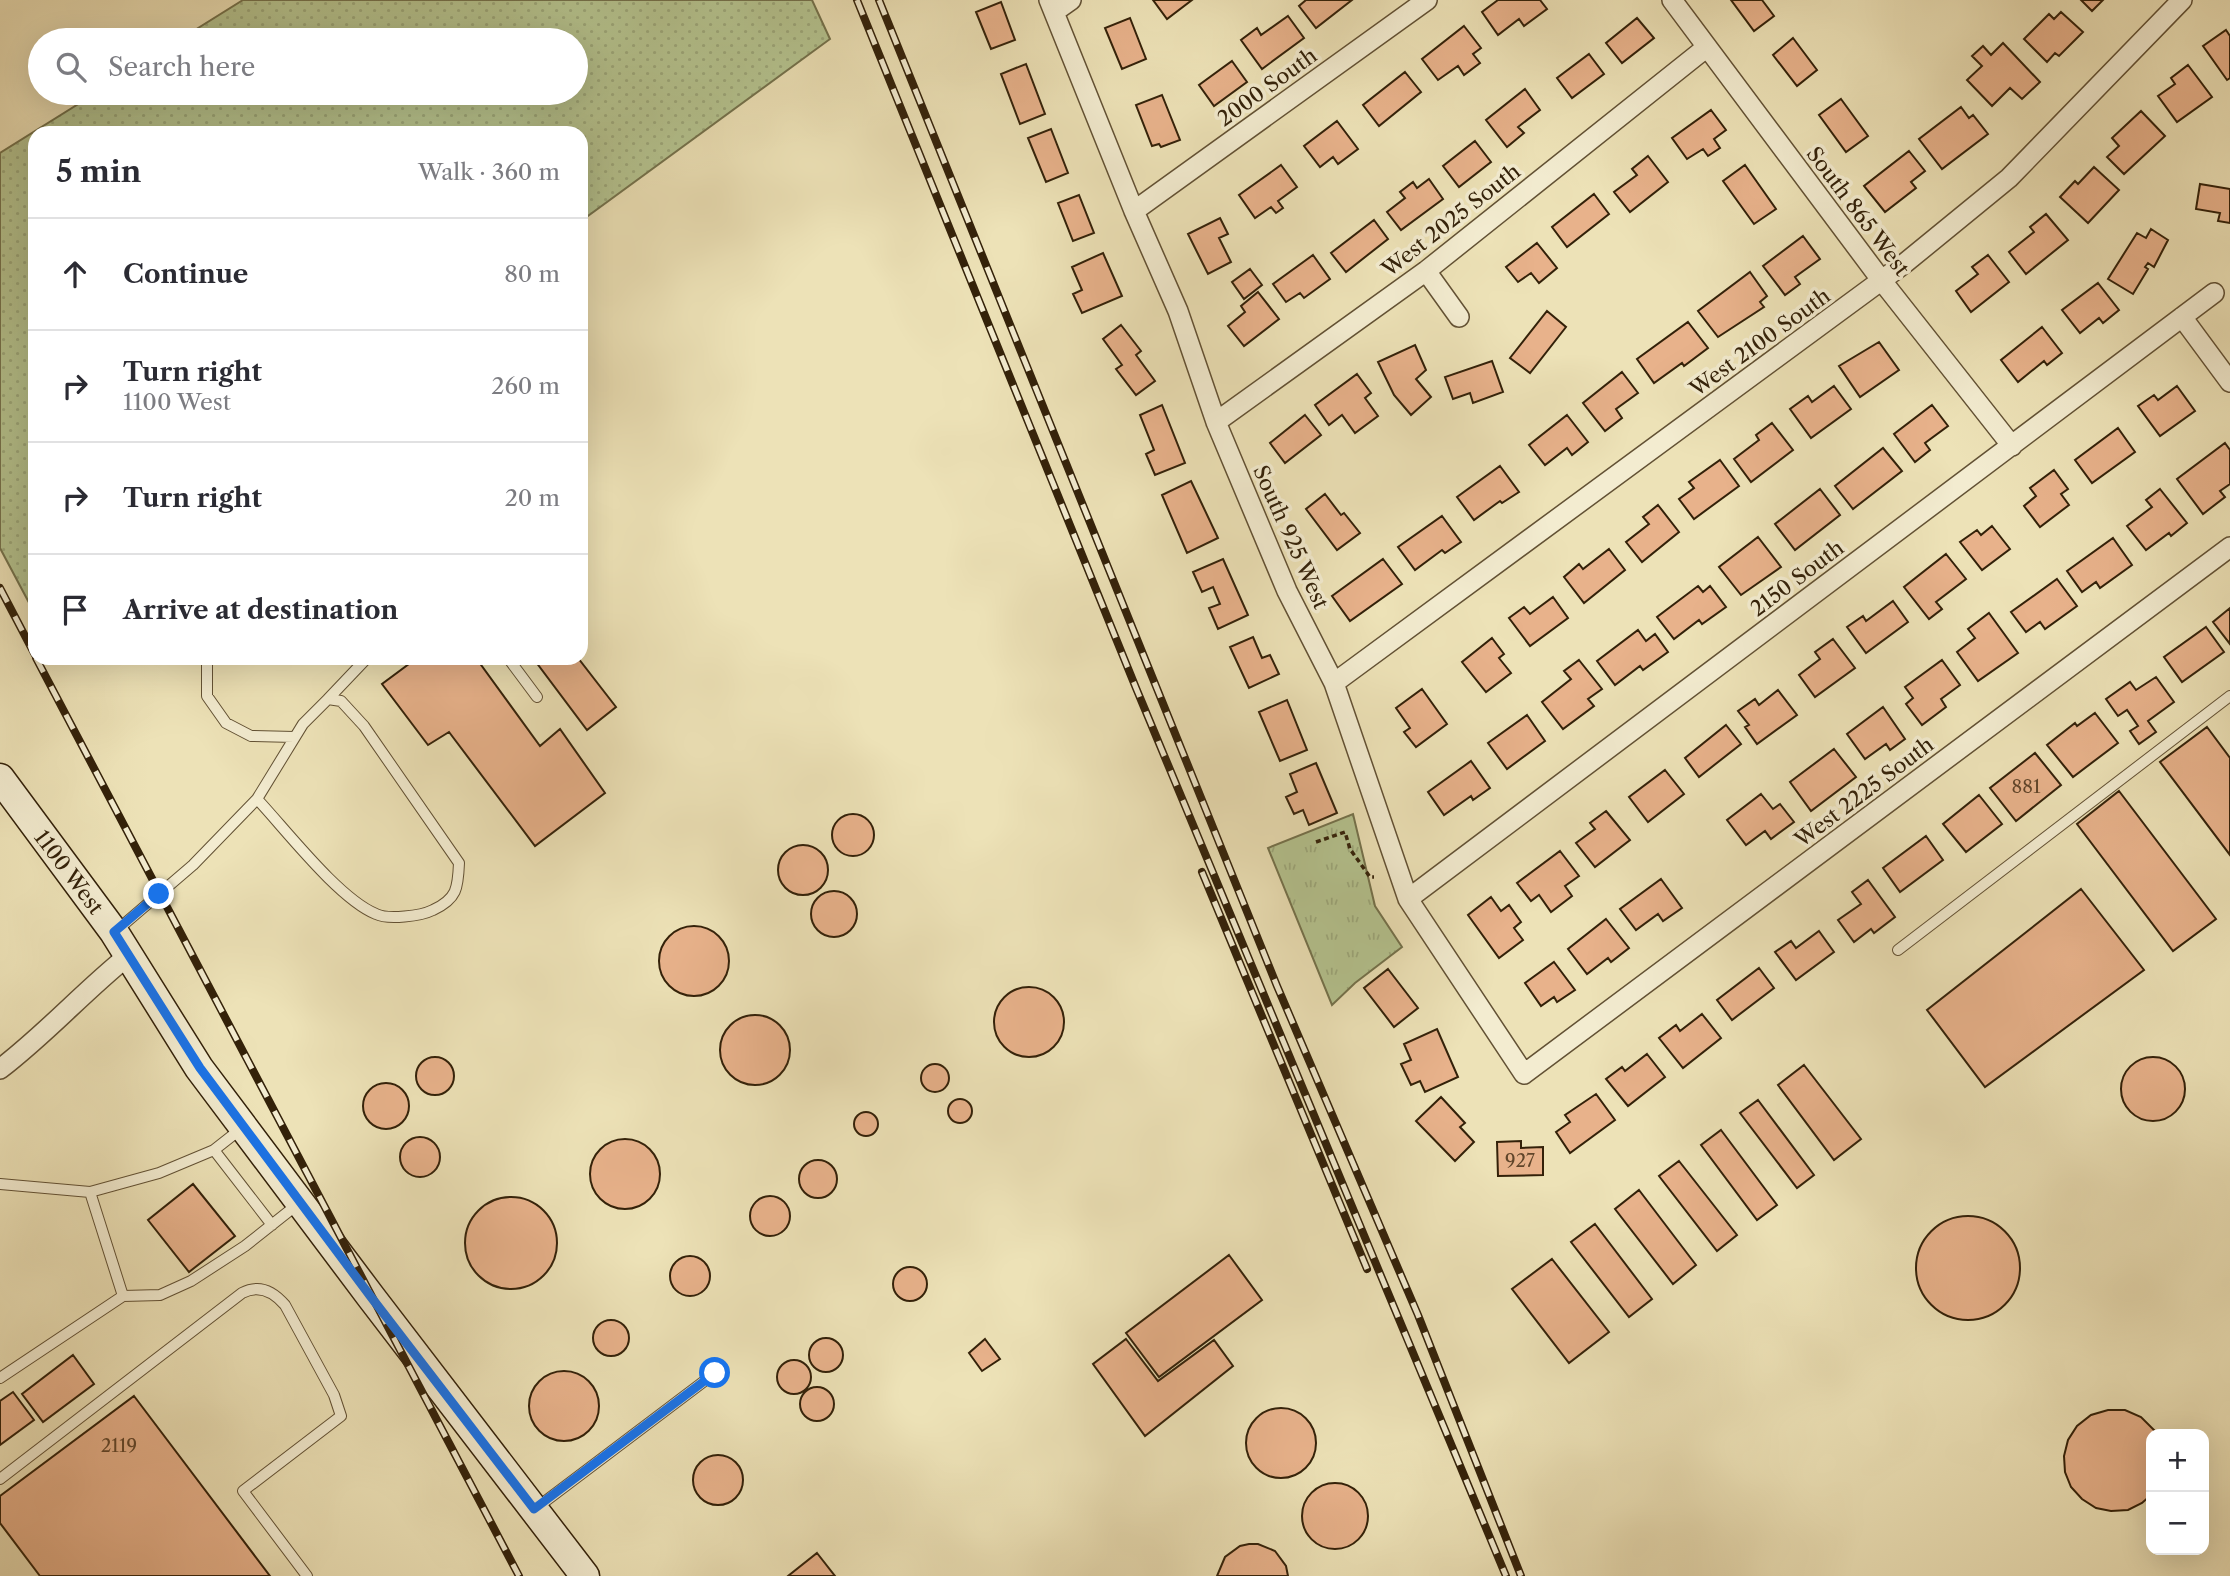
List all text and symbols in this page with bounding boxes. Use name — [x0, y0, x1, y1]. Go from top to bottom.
search box — [28, 28, 588, 105]
street label: 2000 South — [1212, 43, 1322, 131]
icon: search — [52, 48, 90, 86]
text: Search here — [108, 51, 255, 83]
street label: South 865 West — [1801, 142, 1915, 281]
text: 5 min — [56, 153, 141, 190]
text: Walk · 360 m — [418, 158, 560, 186]
street label: West 2025 South — [1376, 158, 1525, 282]
icon: ahead — [56, 255, 94, 293]
text: Continue — [123, 258, 248, 290]
text: 80 m — [504, 260, 560, 288]
street label: West 2100 South — [1684, 283, 1835, 402]
text: Turn right — [123, 356, 262, 388]
icon: right — [56, 367, 94, 405]
text: 260 m — [491, 372, 560, 400]
text: 1100 West — [123, 388, 231, 416]
street label: South 925 West — [1248, 461, 1334, 613]
icon: right — [56, 479, 94, 517]
text: Turn right — [123, 482, 262, 514]
text: 20 m — [505, 484, 560, 512]
street label: 2150 South — [1745, 535, 1849, 621]
icon: arrive — [56, 591, 94, 629]
text: Arrive at destination — [123, 594, 398, 626]
street label: West 2225 South — [1789, 732, 1938, 853]
house number: 881 — [2012, 776, 2041, 798]
street label: 1100 West — [29, 825, 109, 919]
route end — [143, 878, 174, 909]
house number: 927 — [1505, 1150, 1535, 1172]
route start — [699, 1357, 730, 1388]
map controls — [2146, 1429, 2209, 1555]
button: + — [2146, 1429, 2209, 1492]
house number: 2119 — [101, 1435, 137, 1457]
button: − — [2146, 1492, 2209, 1555]

